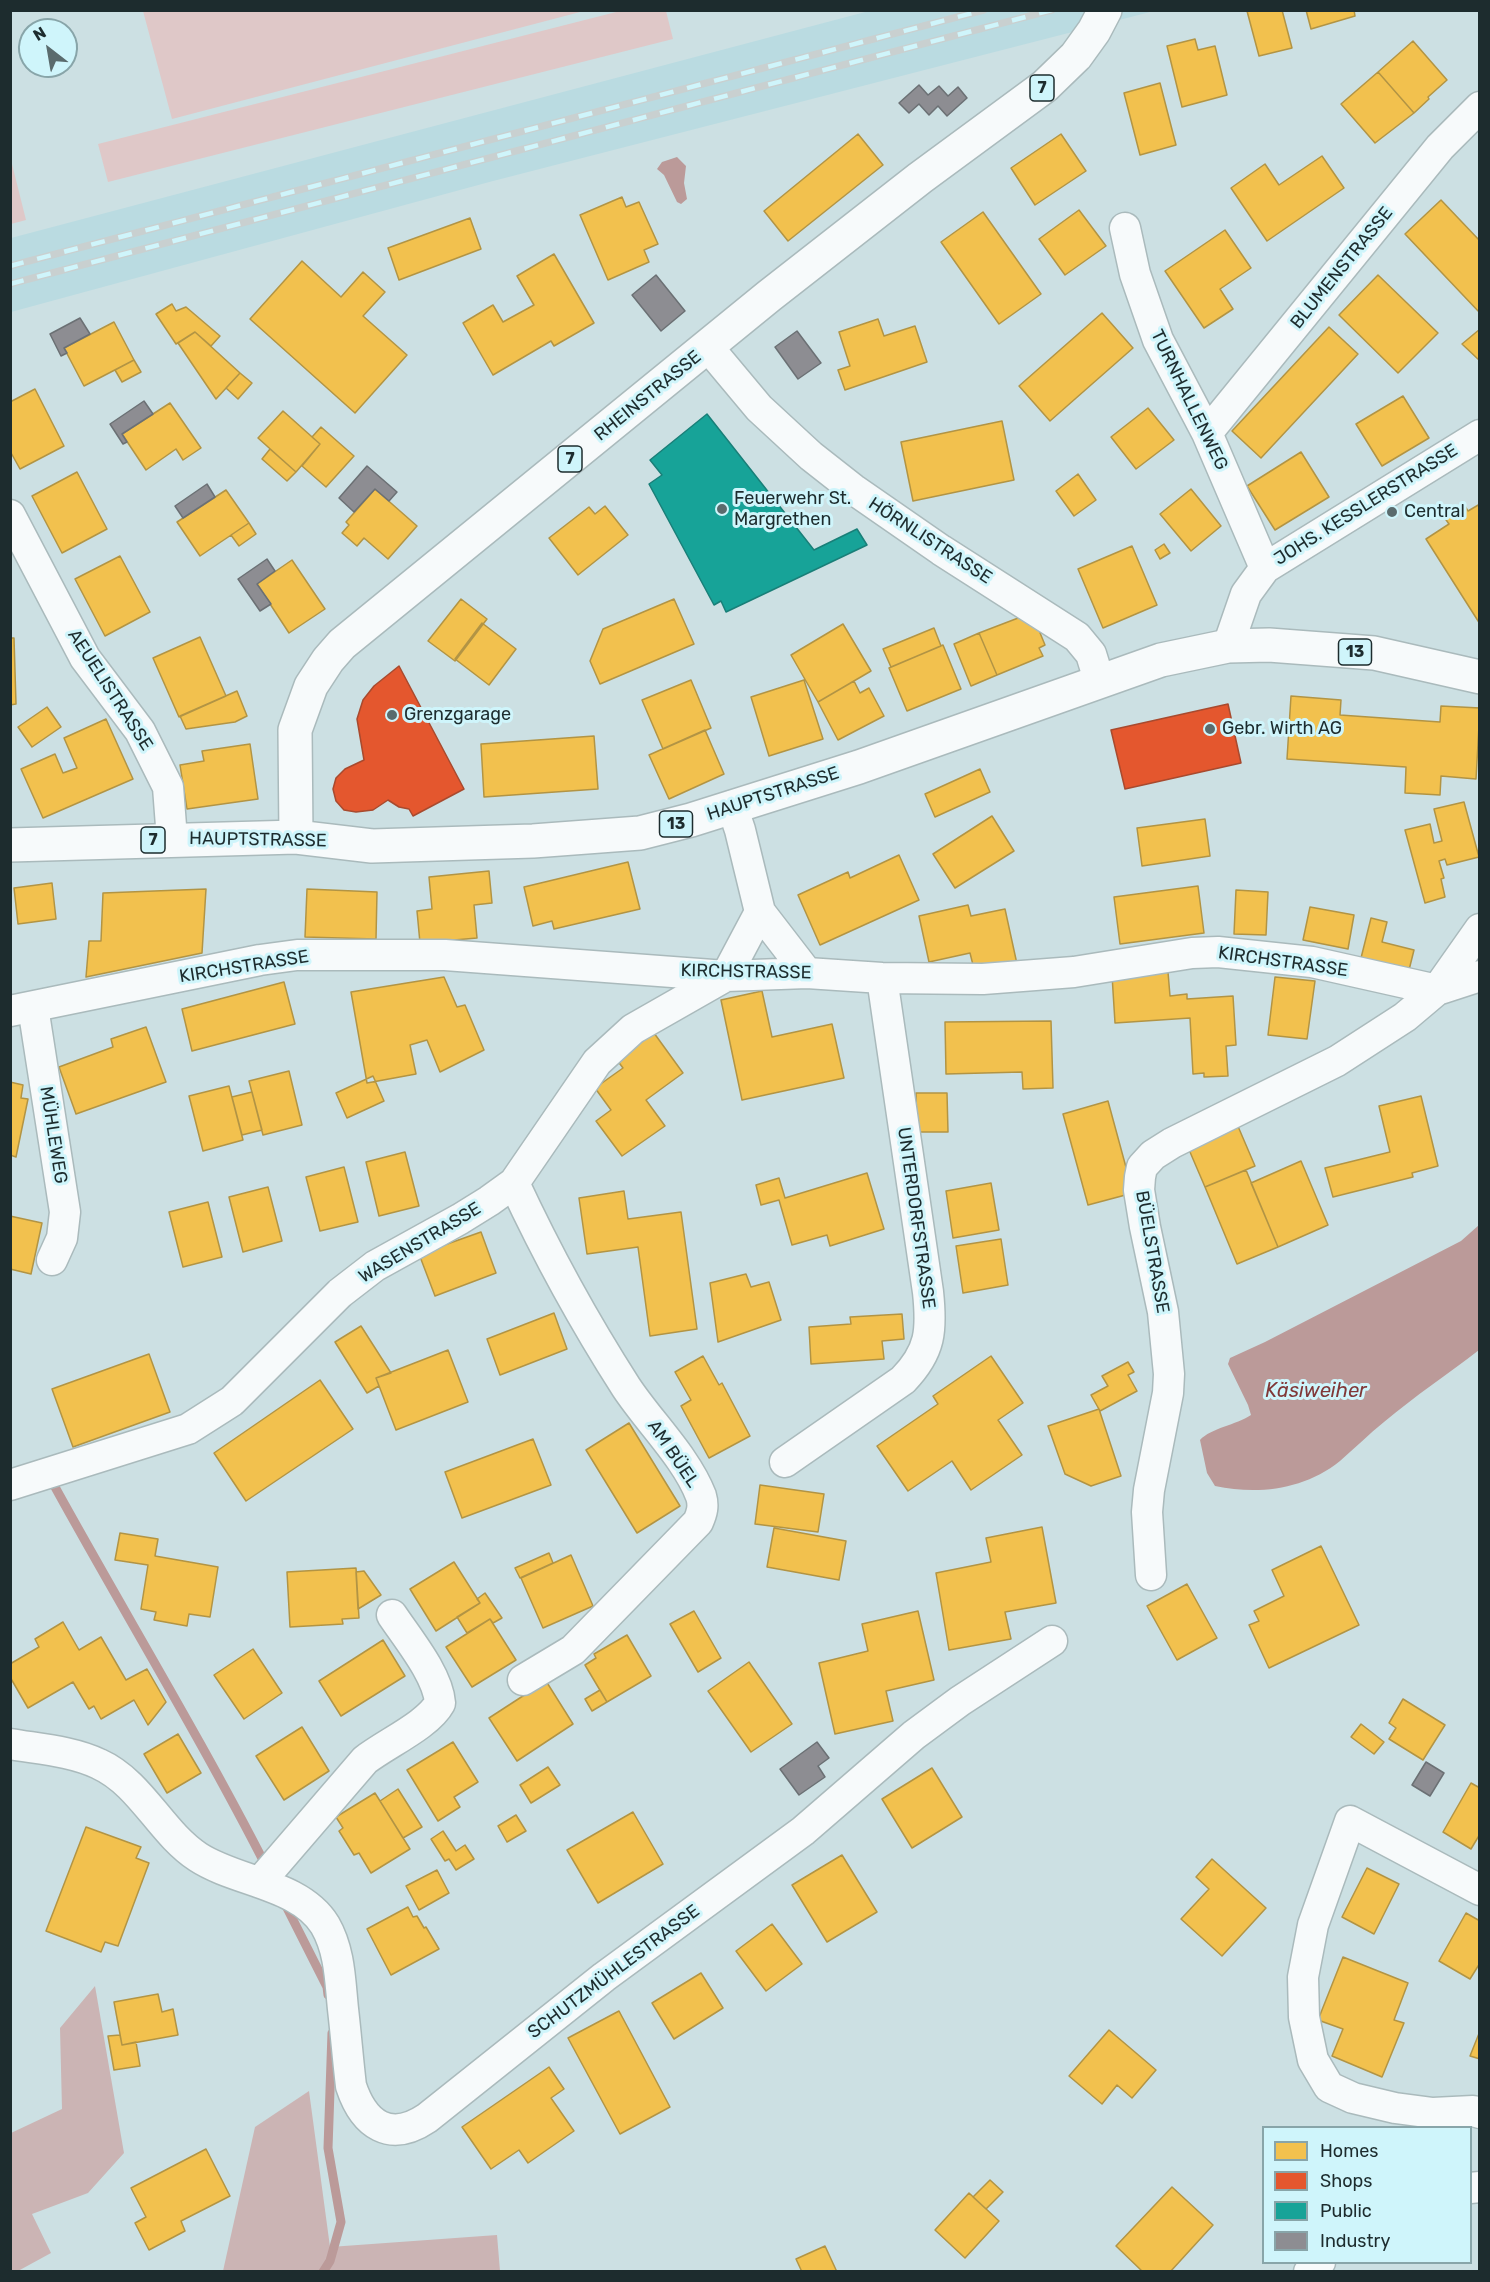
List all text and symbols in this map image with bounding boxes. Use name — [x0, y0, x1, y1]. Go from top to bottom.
north arrow — [18, 18, 78, 78]
text: N — [30, 23, 49, 45]
road number: 7 — [1030, 75, 1054, 101]
street label: BLUMENSTRASSE — [1286, 203, 1398, 333]
street label: TURNHALLENWEG — [1146, 326, 1232, 474]
street label: RHEINSTRASSE — [590, 346, 706, 446]
street label: JOHS. KESSLERSTRASSE — [1270, 440, 1462, 570]
road number: 7 — [558, 446, 582, 472]
place label: Feuerwehr St. Margrethen — [734, 488, 851, 530]
street label: HÖRNLISTRASSE — [864, 493, 996, 589]
place label: Central — [1404, 501, 1465, 523]
marker: Feuerwehr St. Margrethen — [715, 502, 729, 516]
marker: Central — [1385, 505, 1399, 519]
street label: AEUELISTRASSE — [63, 625, 157, 755]
road number: 13 — [1338, 639, 1372, 665]
place label: Grenzgarage — [404, 704, 511, 726]
marker: Grenzgarage — [385, 708, 399, 722]
place label: Gebr. Wirth AG — [1222, 718, 1342, 740]
marker: Gebr. Wirth AG — [1203, 722, 1217, 736]
street label: HAUPTSTRASSE — [704, 762, 842, 826]
road number: 13 — [660, 811, 692, 837]
road number: 7 — [141, 827, 165, 853]
street label: HAUPTSTRASSE — [189, 828, 327, 852]
street label: KIRCHSTRASSE — [1217, 942, 1349, 982]
street label: KIRCHSTRASSE — [178, 946, 310, 988]
street label: KIRCHSTRASSE — [680, 960, 812, 984]
street label: MÜHLEWEG — [35, 1085, 71, 1185]
street label: UNTERDORFSTRASSE — [893, 1126, 939, 1310]
street label: BÜELSTRASSE — [1131, 1189, 1173, 1315]
street label: WASENSTRASSE — [355, 1198, 485, 1288]
water label: Käsiweiher — [1265, 1379, 1367, 1403]
street label: AM BÜEL — [643, 1416, 703, 1492]
street label: SCHUTZMÜHLESTRASSE — [524, 1900, 704, 2044]
legend — [1262, 2126, 1472, 2264]
text: Homes — [1320, 2140, 1378, 2162]
text: Shops — [1320, 2170, 1372, 2192]
text: Public — [1320, 2200, 1372, 2222]
text: Industry — [1320, 2230, 1390, 2252]

